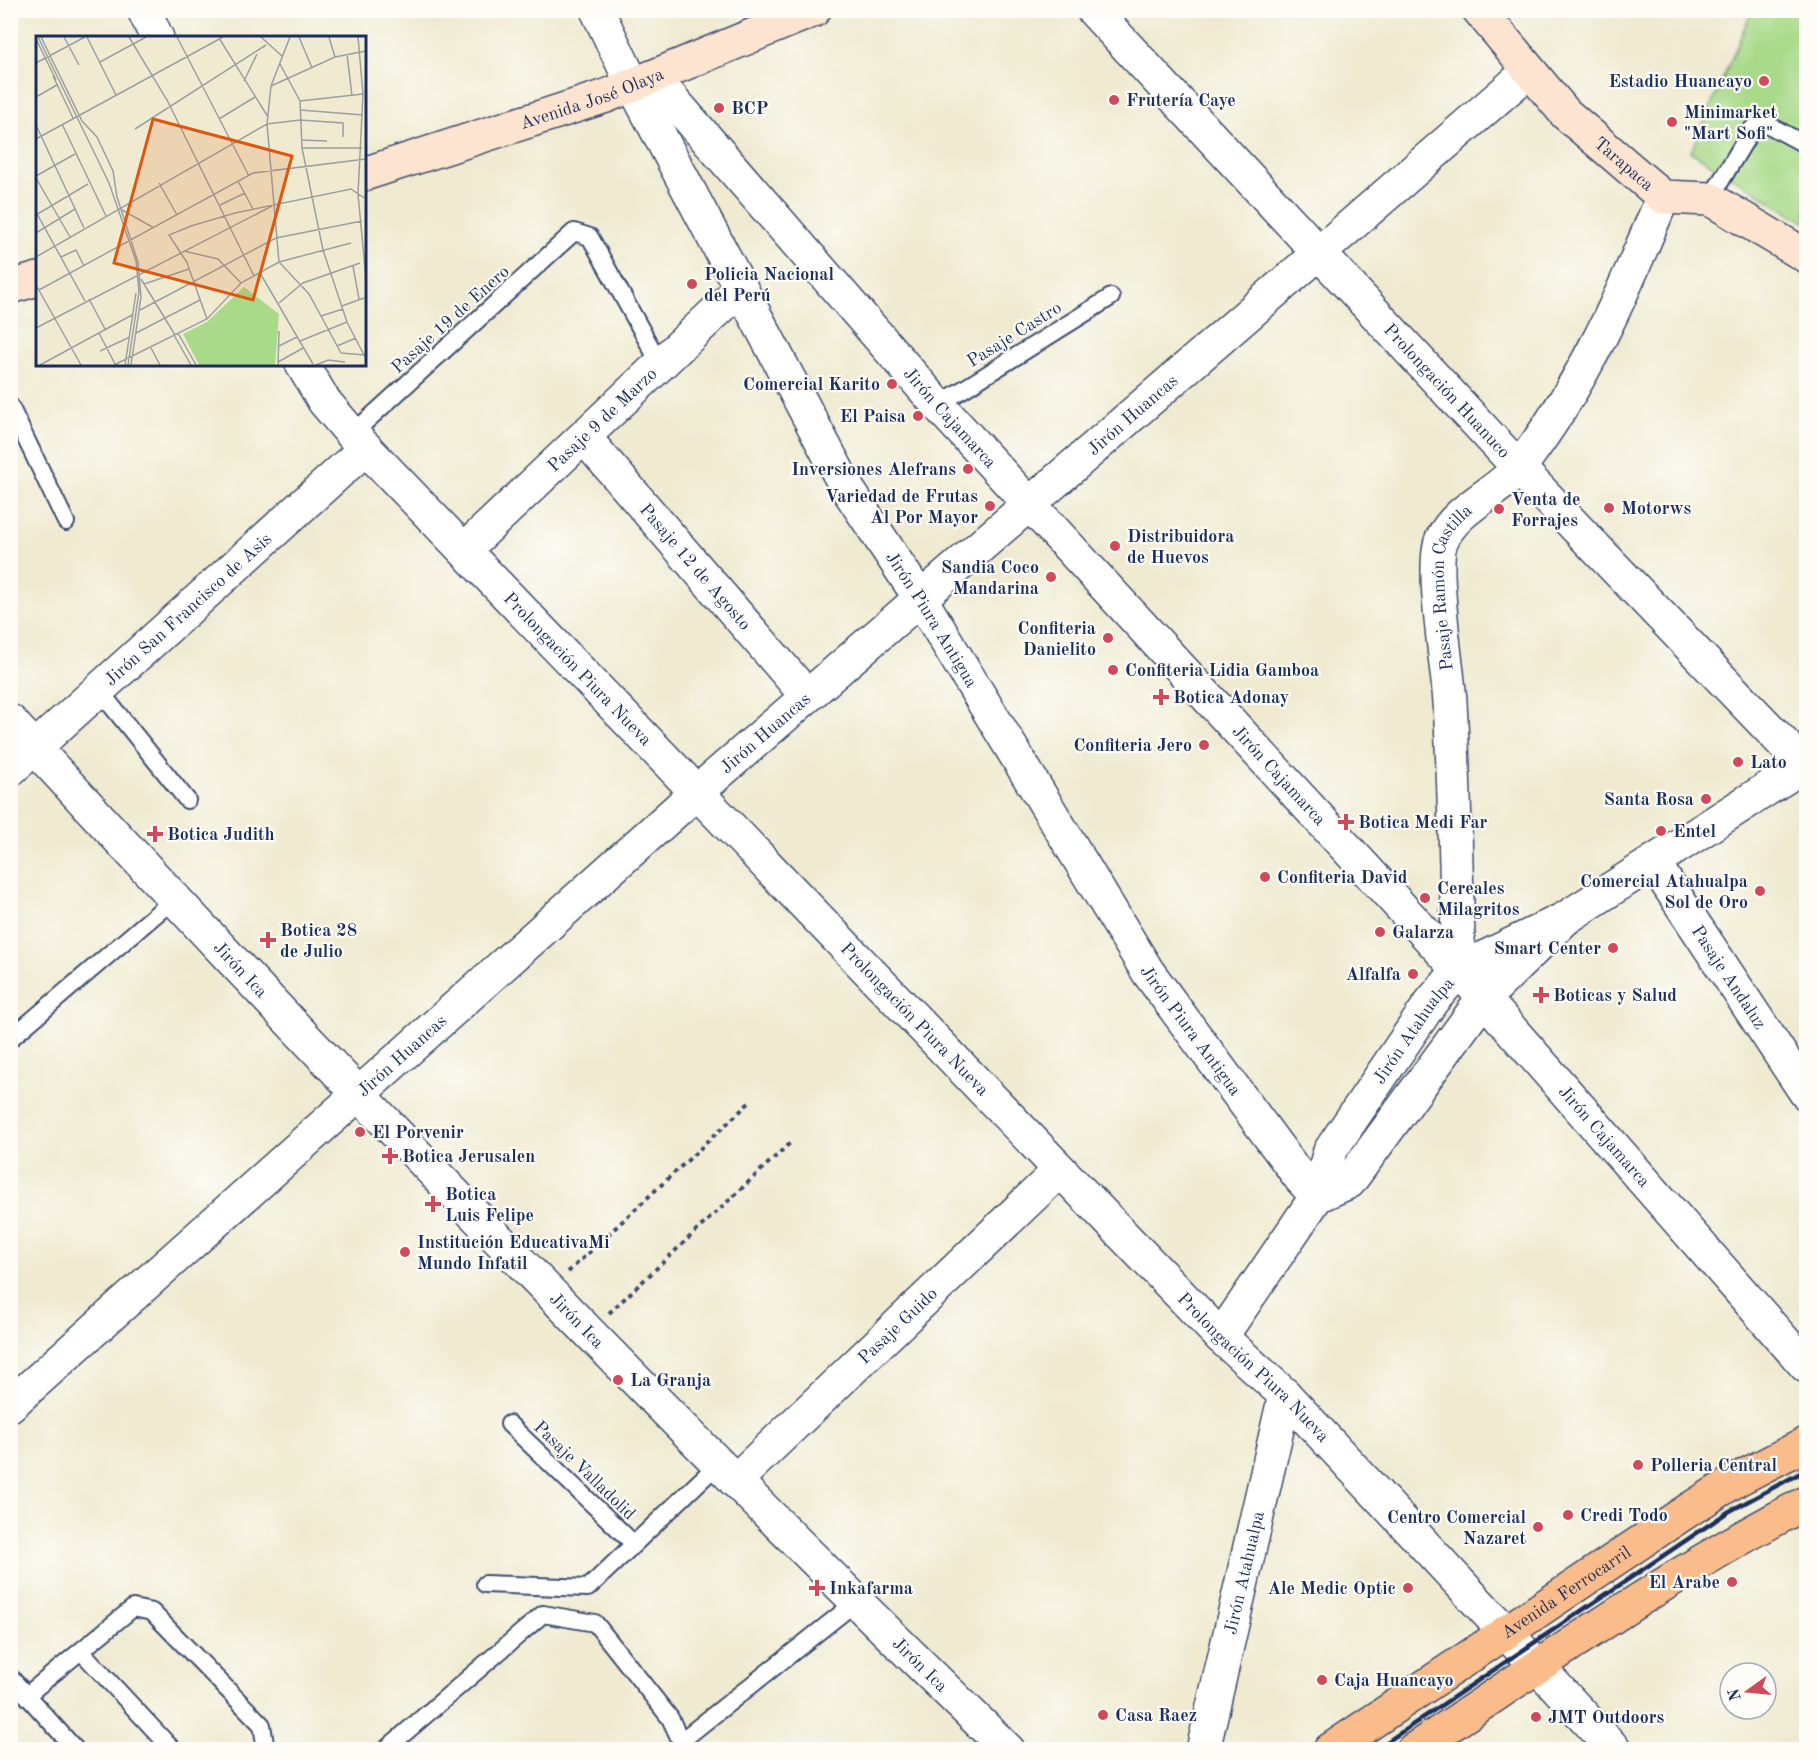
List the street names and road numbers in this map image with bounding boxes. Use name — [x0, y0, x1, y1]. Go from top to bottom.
street label: Avenida José Olaya — [518, 65, 667, 133]
street label: Tarapaca — [1590, 134, 1657, 195]
street label: Pasaje 19 de Enero — [388, 262, 513, 377]
street label: Pasaje Castro — [964, 299, 1065, 371]
street label: Prolongación Huanuco — [1380, 321, 1513, 462]
street label: Jirón Cajamarca — [900, 364, 999, 472]
street label: Pasaje 9 de Marzo — [545, 365, 661, 476]
street label: Jirón Huancas — [1085, 372, 1182, 459]
street label: Pasaje 12 de Agosto — [636, 501, 754, 634]
street label: Pasaje Ramón Castilla — [1430, 501, 1476, 672]
street label: Jirón San Francisco de Asis — [102, 530, 276, 690]
street label: Jirón Piura Antigua — [882, 549, 980, 691]
street label: Prolongación Piura Nueva — [500, 589, 655, 750]
street label: Jirón Huancas — [717, 690, 815, 777]
street label: Jirón Cajamarca — [1228, 722, 1329, 829]
street label: Pasaje Andaluz — [1688, 922, 1769, 1033]
street label: Jirón Ica — [210, 939, 270, 1002]
street label: Prolongación Piura Nueva — [837, 939, 992, 1100]
street label: Jirón Piura Antigua — [1136, 963, 1244, 1099]
street label: Jirón Atahualpa — [1370, 974, 1458, 1088]
street label: Jirón Huancas — [354, 1012, 451, 1100]
street label: Jirón Cajamarca — [1555, 1082, 1653, 1191]
street label: Pasaje Guido — [855, 1284, 941, 1368]
street label: Jirón Ica — [546, 1290, 607, 1352]
street label: Prolongación Piura Nueva — [1174, 1290, 1332, 1446]
street label: Pasaje Valladolid — [530, 1418, 639, 1524]
street label: Jirón Atahualpa — [1222, 1509, 1268, 1636]
street label: Avenida Ferrocarril — [1499, 1543, 1635, 1643]
street label: Jirón Ica — [888, 1634, 951, 1696]

